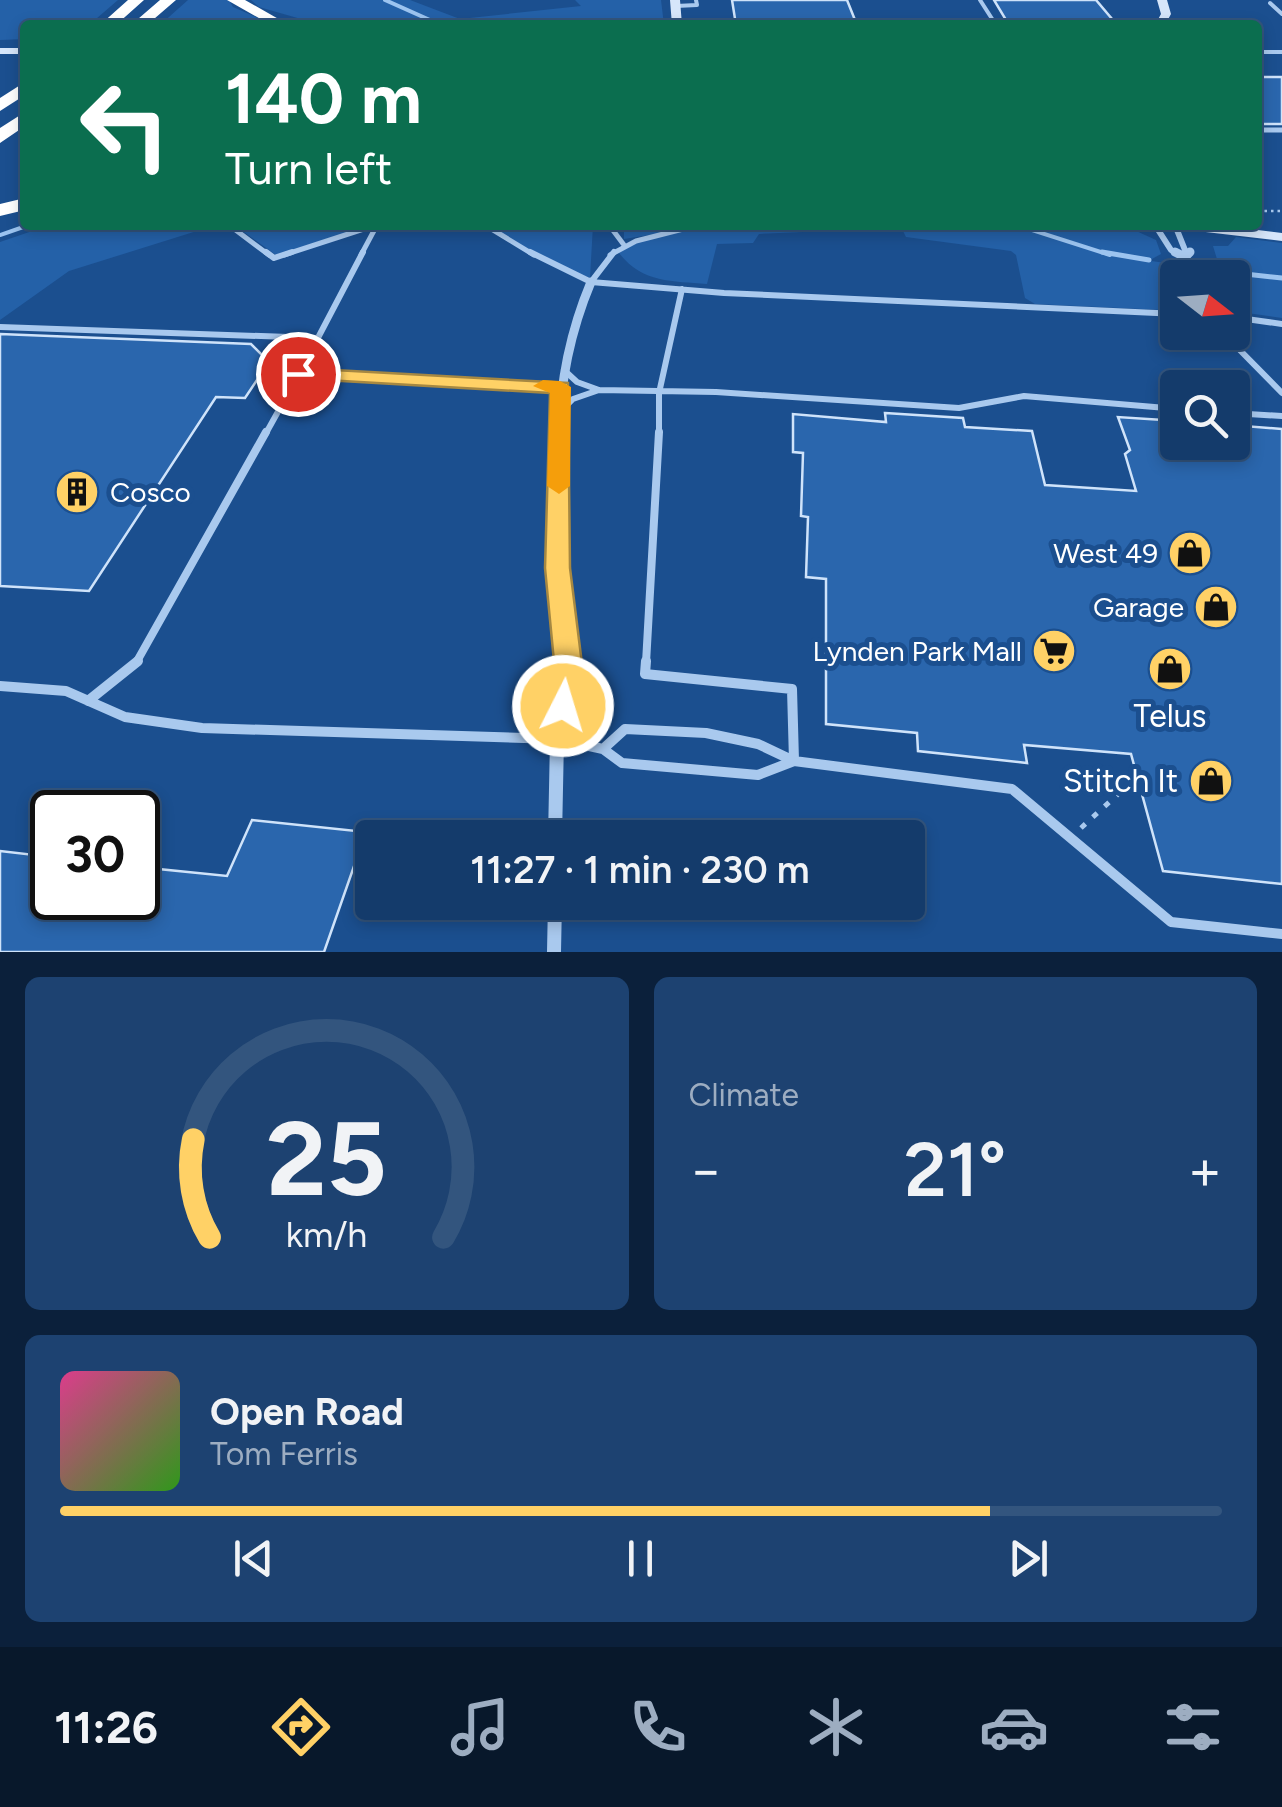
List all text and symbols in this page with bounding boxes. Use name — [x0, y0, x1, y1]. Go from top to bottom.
text: 140 m — [225, 56, 422, 141]
icon: left — [60, 60, 190, 190]
text: Turn left — [225, 141, 392, 195]
north arrow — [1160, 260, 1250, 350]
map controls — [1160, 260, 1250, 460]
pin — [256, 332, 341, 417]
icon: arrive — [271, 347, 326, 402]
button: search — [1160, 370, 1250, 460]
building icon: Cosco — [54, 469, 100, 515]
place label: Cosco — [110, 475, 191, 509]
shop icon: West 49 — [1167, 530, 1213, 576]
place label: West 49 — [1053, 536, 1158, 570]
shop icon: Garage — [1193, 584, 1239, 630]
place label: Garage — [1093, 590, 1184, 624]
supermarket icon: Lynden Park Mall — [1031, 628, 1077, 674]
place label: Lynden Park Mall — [813, 634, 1022, 668]
shop icon: Telus — [1147, 646, 1193, 692]
position arrow — [511, 654, 615, 758]
place label: Telus — [1134, 697, 1206, 735]
shop icon: Stitch It — [1188, 758, 1234, 804]
place label: Stitch It — [1063, 762, 1178, 800]
speed limit sign: 30 — [30, 790, 160, 920]
text: 11:27 · 1 min · 230 m — [470, 847, 810, 893]
text: Climate — [689, 1076, 799, 1114]
text: 25 — [266, 1096, 387, 1221]
text: 21° — [904, 1125, 1006, 1215]
text: − — [689, 1137, 723, 1203]
text: + — [1188, 1137, 1222, 1203]
text: km/h — [286, 1213, 368, 1256]
text: Open Road — [210, 1389, 404, 1435]
text: Tom Ferris — [210, 1435, 358, 1473]
icon: previous — [226, 1531, 281, 1586]
icon: pause — [613, 1531, 668, 1586]
icon: next — [1001, 1531, 1056, 1586]
icon: directions — [266, 1692, 336, 1762]
icon: music — [445, 1692, 515, 1762]
icon: phone — [623, 1692, 693, 1762]
icon: climate — [801, 1692, 871, 1762]
icon: car — [979, 1692, 1049, 1762]
icon: filters — [1158, 1692, 1228, 1762]
text: 11:26 — [54, 1700, 158, 1754]

